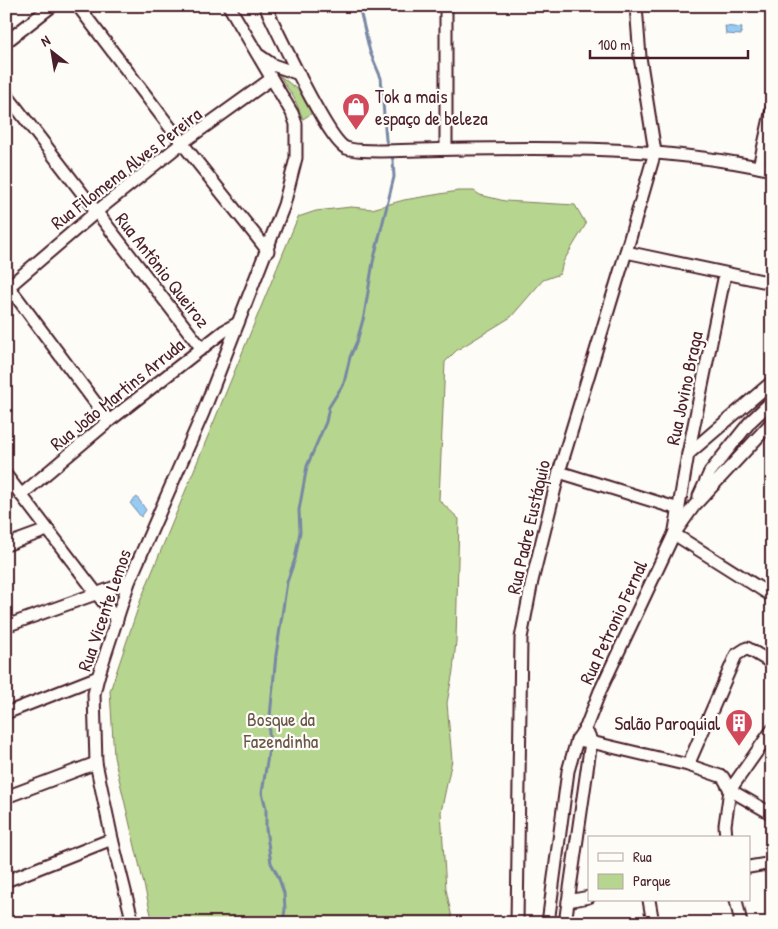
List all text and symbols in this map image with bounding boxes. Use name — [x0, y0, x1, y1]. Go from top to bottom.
north arrow — [28, 28, 78, 78]
scale bar — [590, 28, 748, 60]
text: N — [37, 30, 54, 50]
text: 100 m — [598, 34, 631, 55]
place label: Tok a mais espaço de beleza — [375, 83, 488, 131]
shop icon: Tok a mais espaço de beleza — [341, 92, 371, 131]
street label: Rua Filomena Alves Pereira — [45, 101, 207, 235]
street label: Rua Antônio Queiroz — [110, 207, 216, 333]
street label: Rua Jovino Braga — [659, 328, 709, 447]
street label: Rua João Martins Arruda — [44, 331, 190, 456]
street label: Rua Padre Eustáquio — [500, 457, 556, 597]
street label: Rua Vicente Lemos — [71, 545, 137, 675]
street label: Rua Petronio Fernal — [573, 555, 654, 688]
park label: Bosque da Fazendinha — [243, 706, 319, 754]
building icon: Salão Paroquial — [724, 708, 754, 747]
place label: Salão Paroquial — [615, 710, 721, 736]
legend — [588, 836, 750, 902]
text: Rua — [633, 846, 652, 867]
text: Parque — [633, 870, 671, 891]

